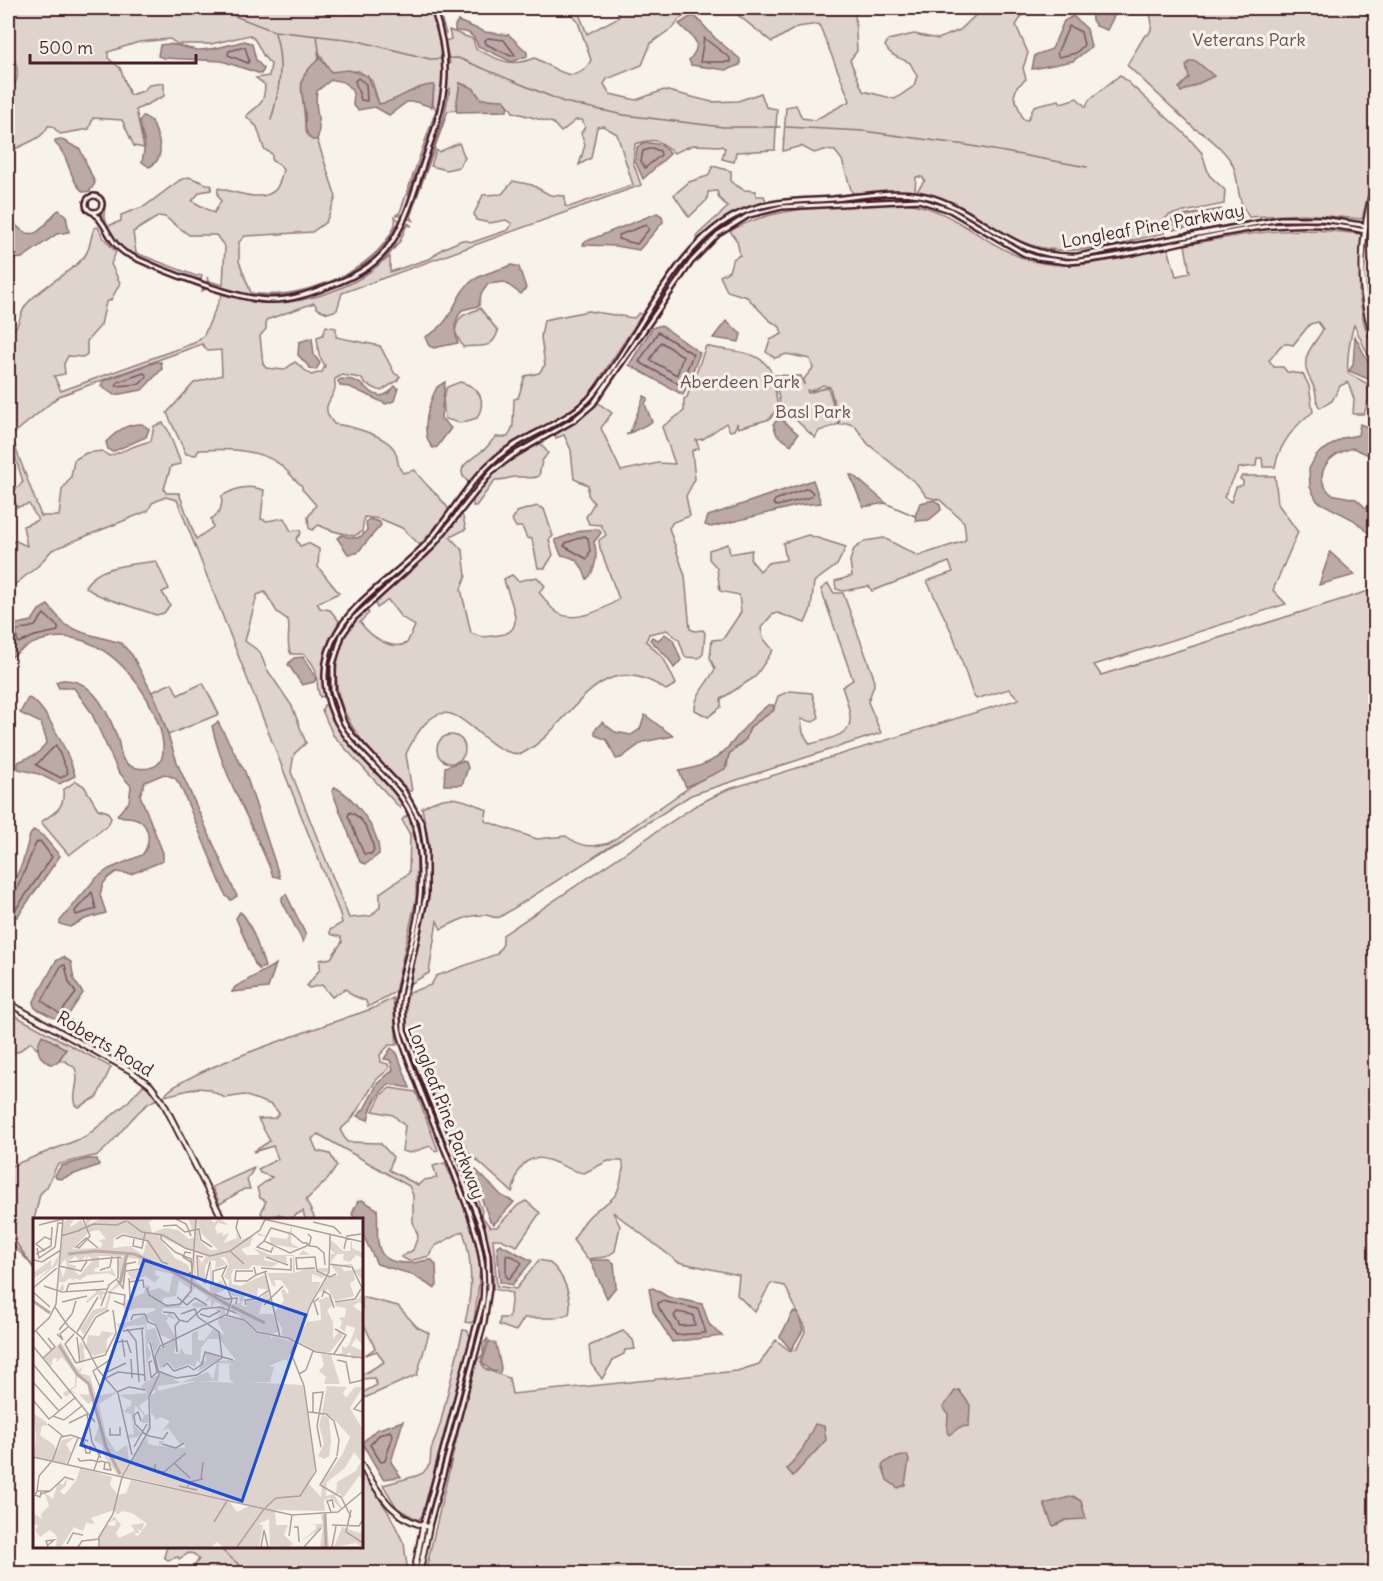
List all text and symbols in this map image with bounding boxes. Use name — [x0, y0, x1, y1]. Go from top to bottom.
scale bar — [30, 27, 196, 65]
park label: Veterans Park — [1192, 28, 1306, 51]
text: 500 m — [39, 36, 93, 59]
street label: Longleaf Pine Parkway — [1060, 198, 1246, 253]
park label: Aberdeen Park — [680, 370, 800, 393]
park label: Basl Park — [775, 400, 851, 423]
street label: Roberts Road — [53, 1006, 158, 1082]
street label: Longleaf Pine Parkway — [403, 1021, 490, 1202]
inset map — [33, 1218, 363, 1548]

